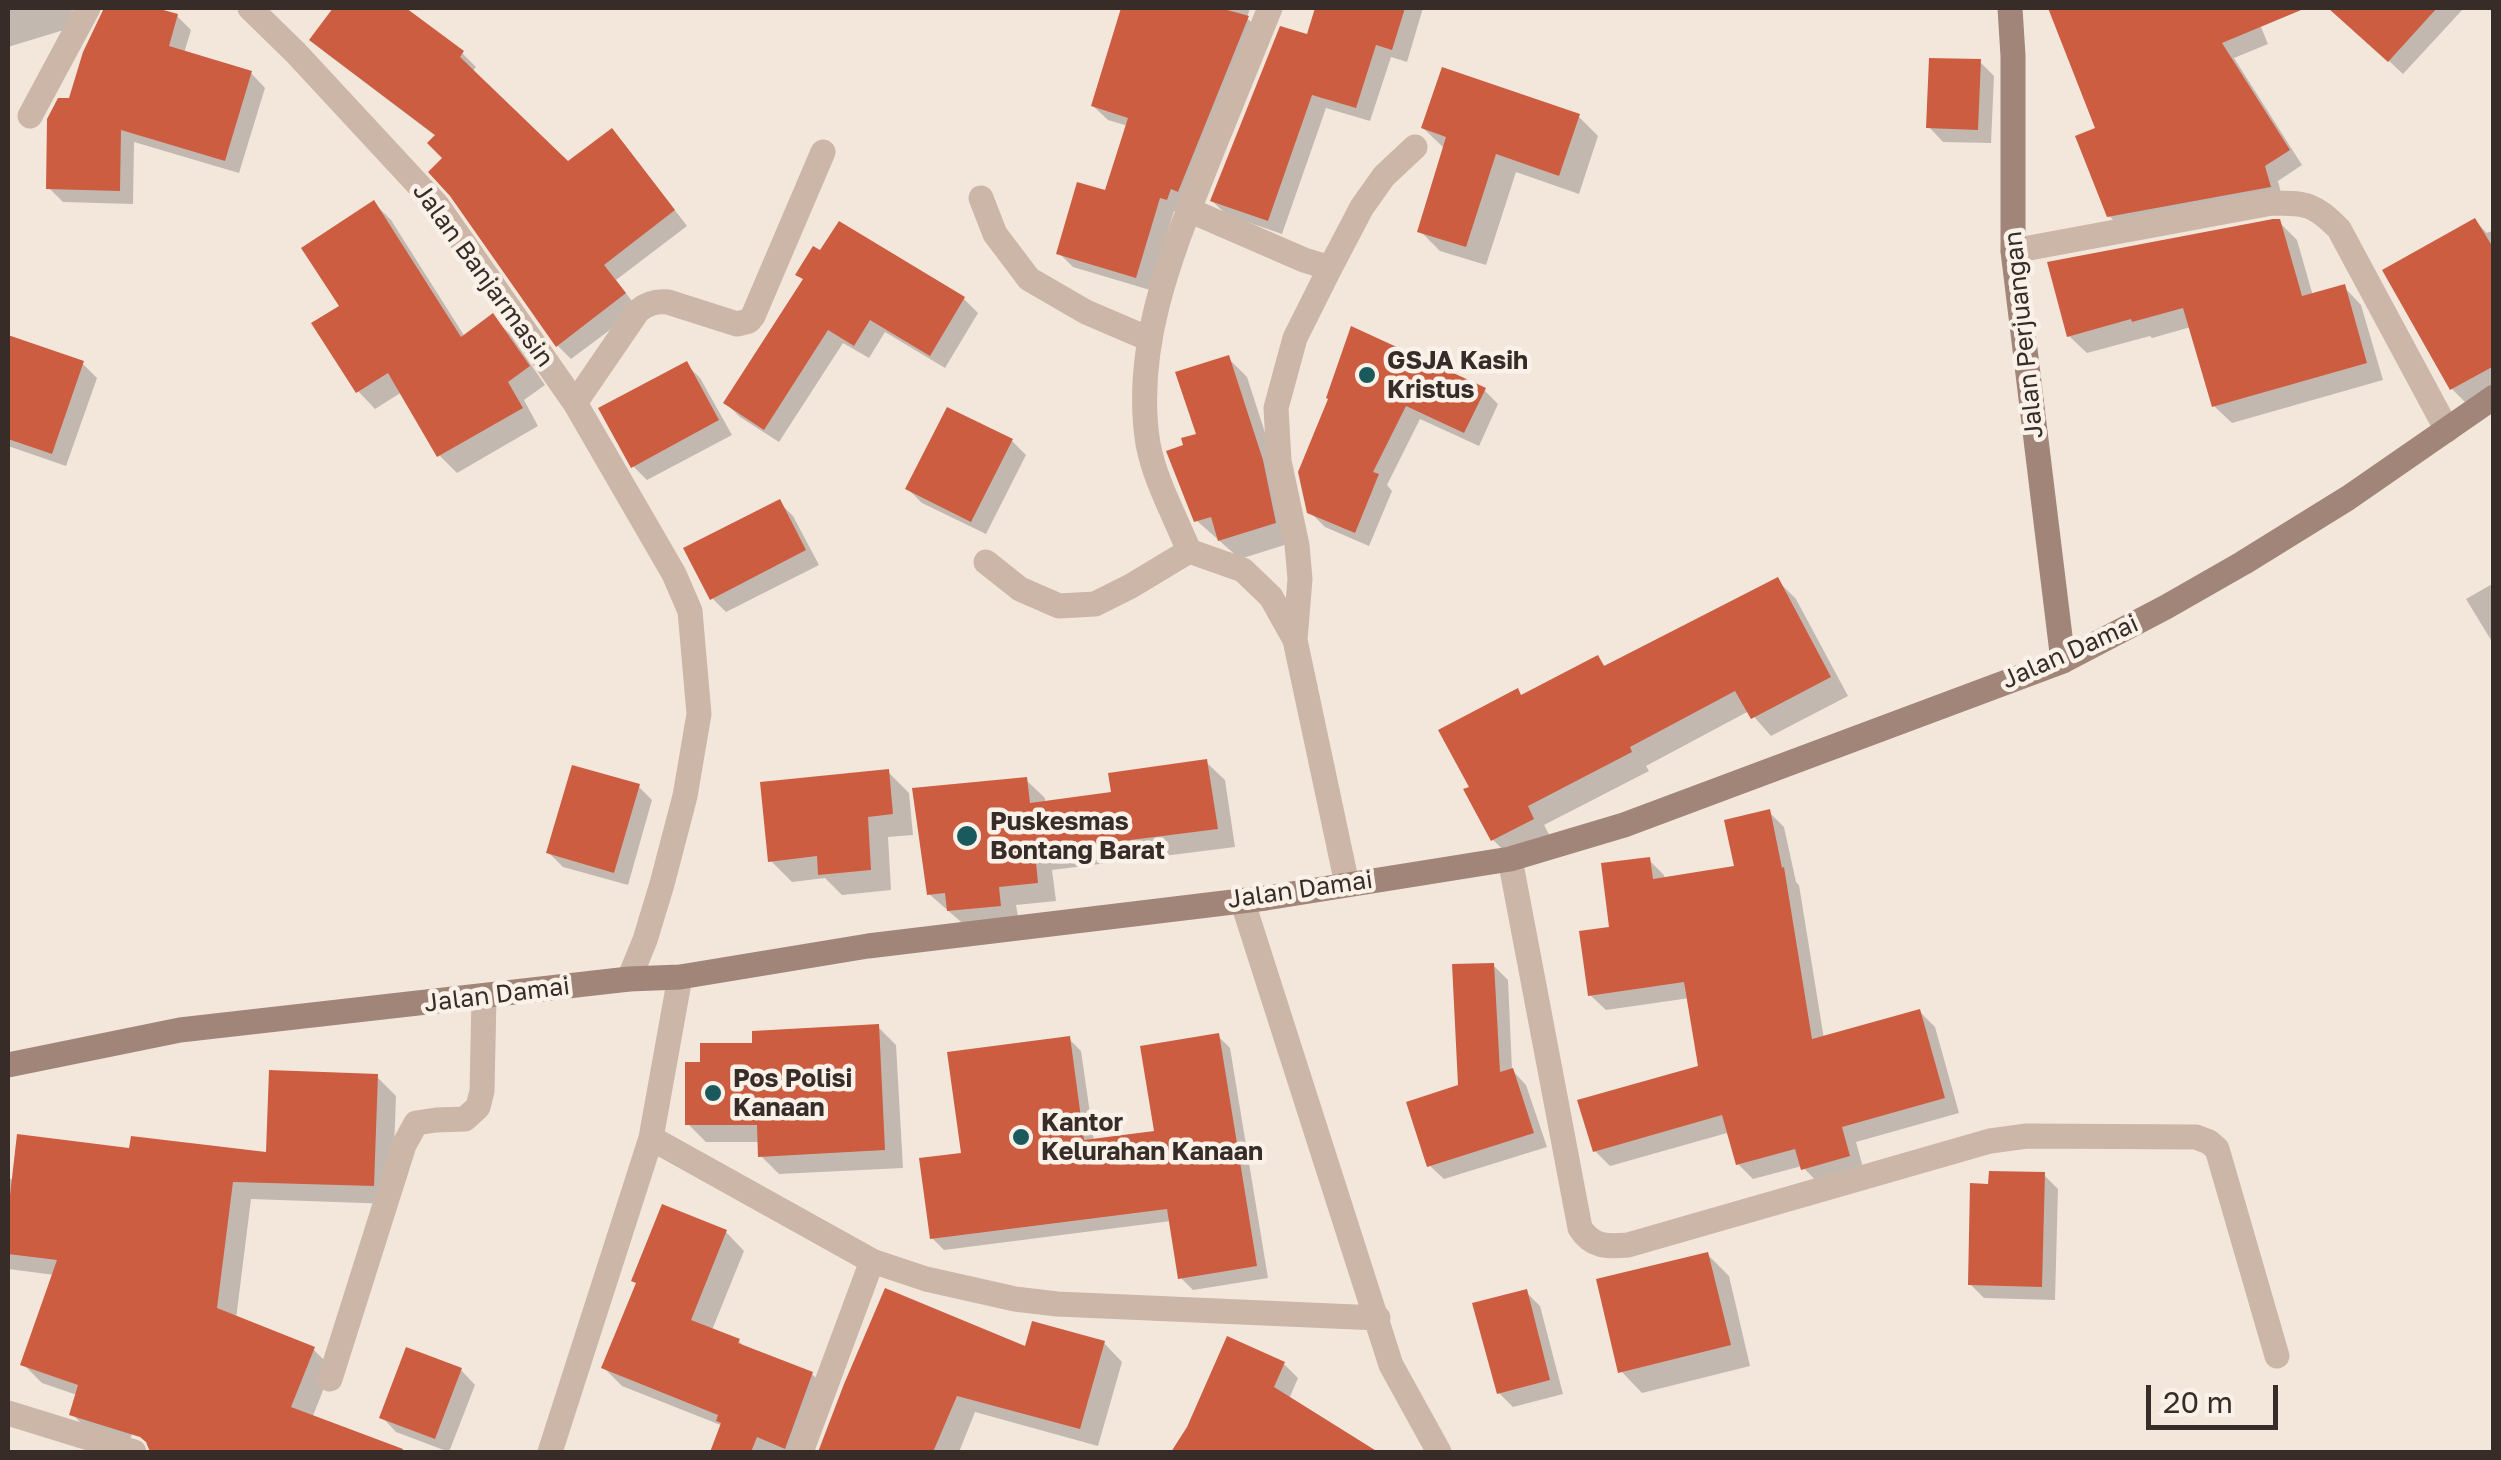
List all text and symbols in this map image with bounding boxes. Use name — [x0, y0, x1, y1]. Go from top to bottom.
street label: Jalan Banjarmasin — [406, 177, 560, 373]
street label: Jalan Perjuangan — [1998, 230, 2050, 440]
place label: GSJA Kasih Kristus — [1387, 346, 1528, 405]
marker: GSJA Kasih Kristus — [1356, 364, 1378, 386]
street label: Jalan Damai — [1997, 609, 2143, 695]
place label: Puskesmas Bontang Barat — [990, 807, 1165, 866]
marker: Puskesmas Bontang Barat — [954, 823, 980, 849]
street label: Jalan Damai — [1225, 865, 1375, 915]
street label: Jalan Damai — [423, 971, 571, 1019]
place label: Pos Polisi Kanaan — [733, 1064, 852, 1123]
marker: Pos Polisi Kanaan — [702, 1082, 724, 1104]
place label: Kantor Kelurahan Kanaan — [1041, 1108, 1263, 1167]
marker: Kantor Kelurahan Kanaan — [1010, 1126, 1032, 1148]
scale bar — [2151, 1365, 2284, 1427]
text: 20 m — [2163, 1384, 2233, 1420]

